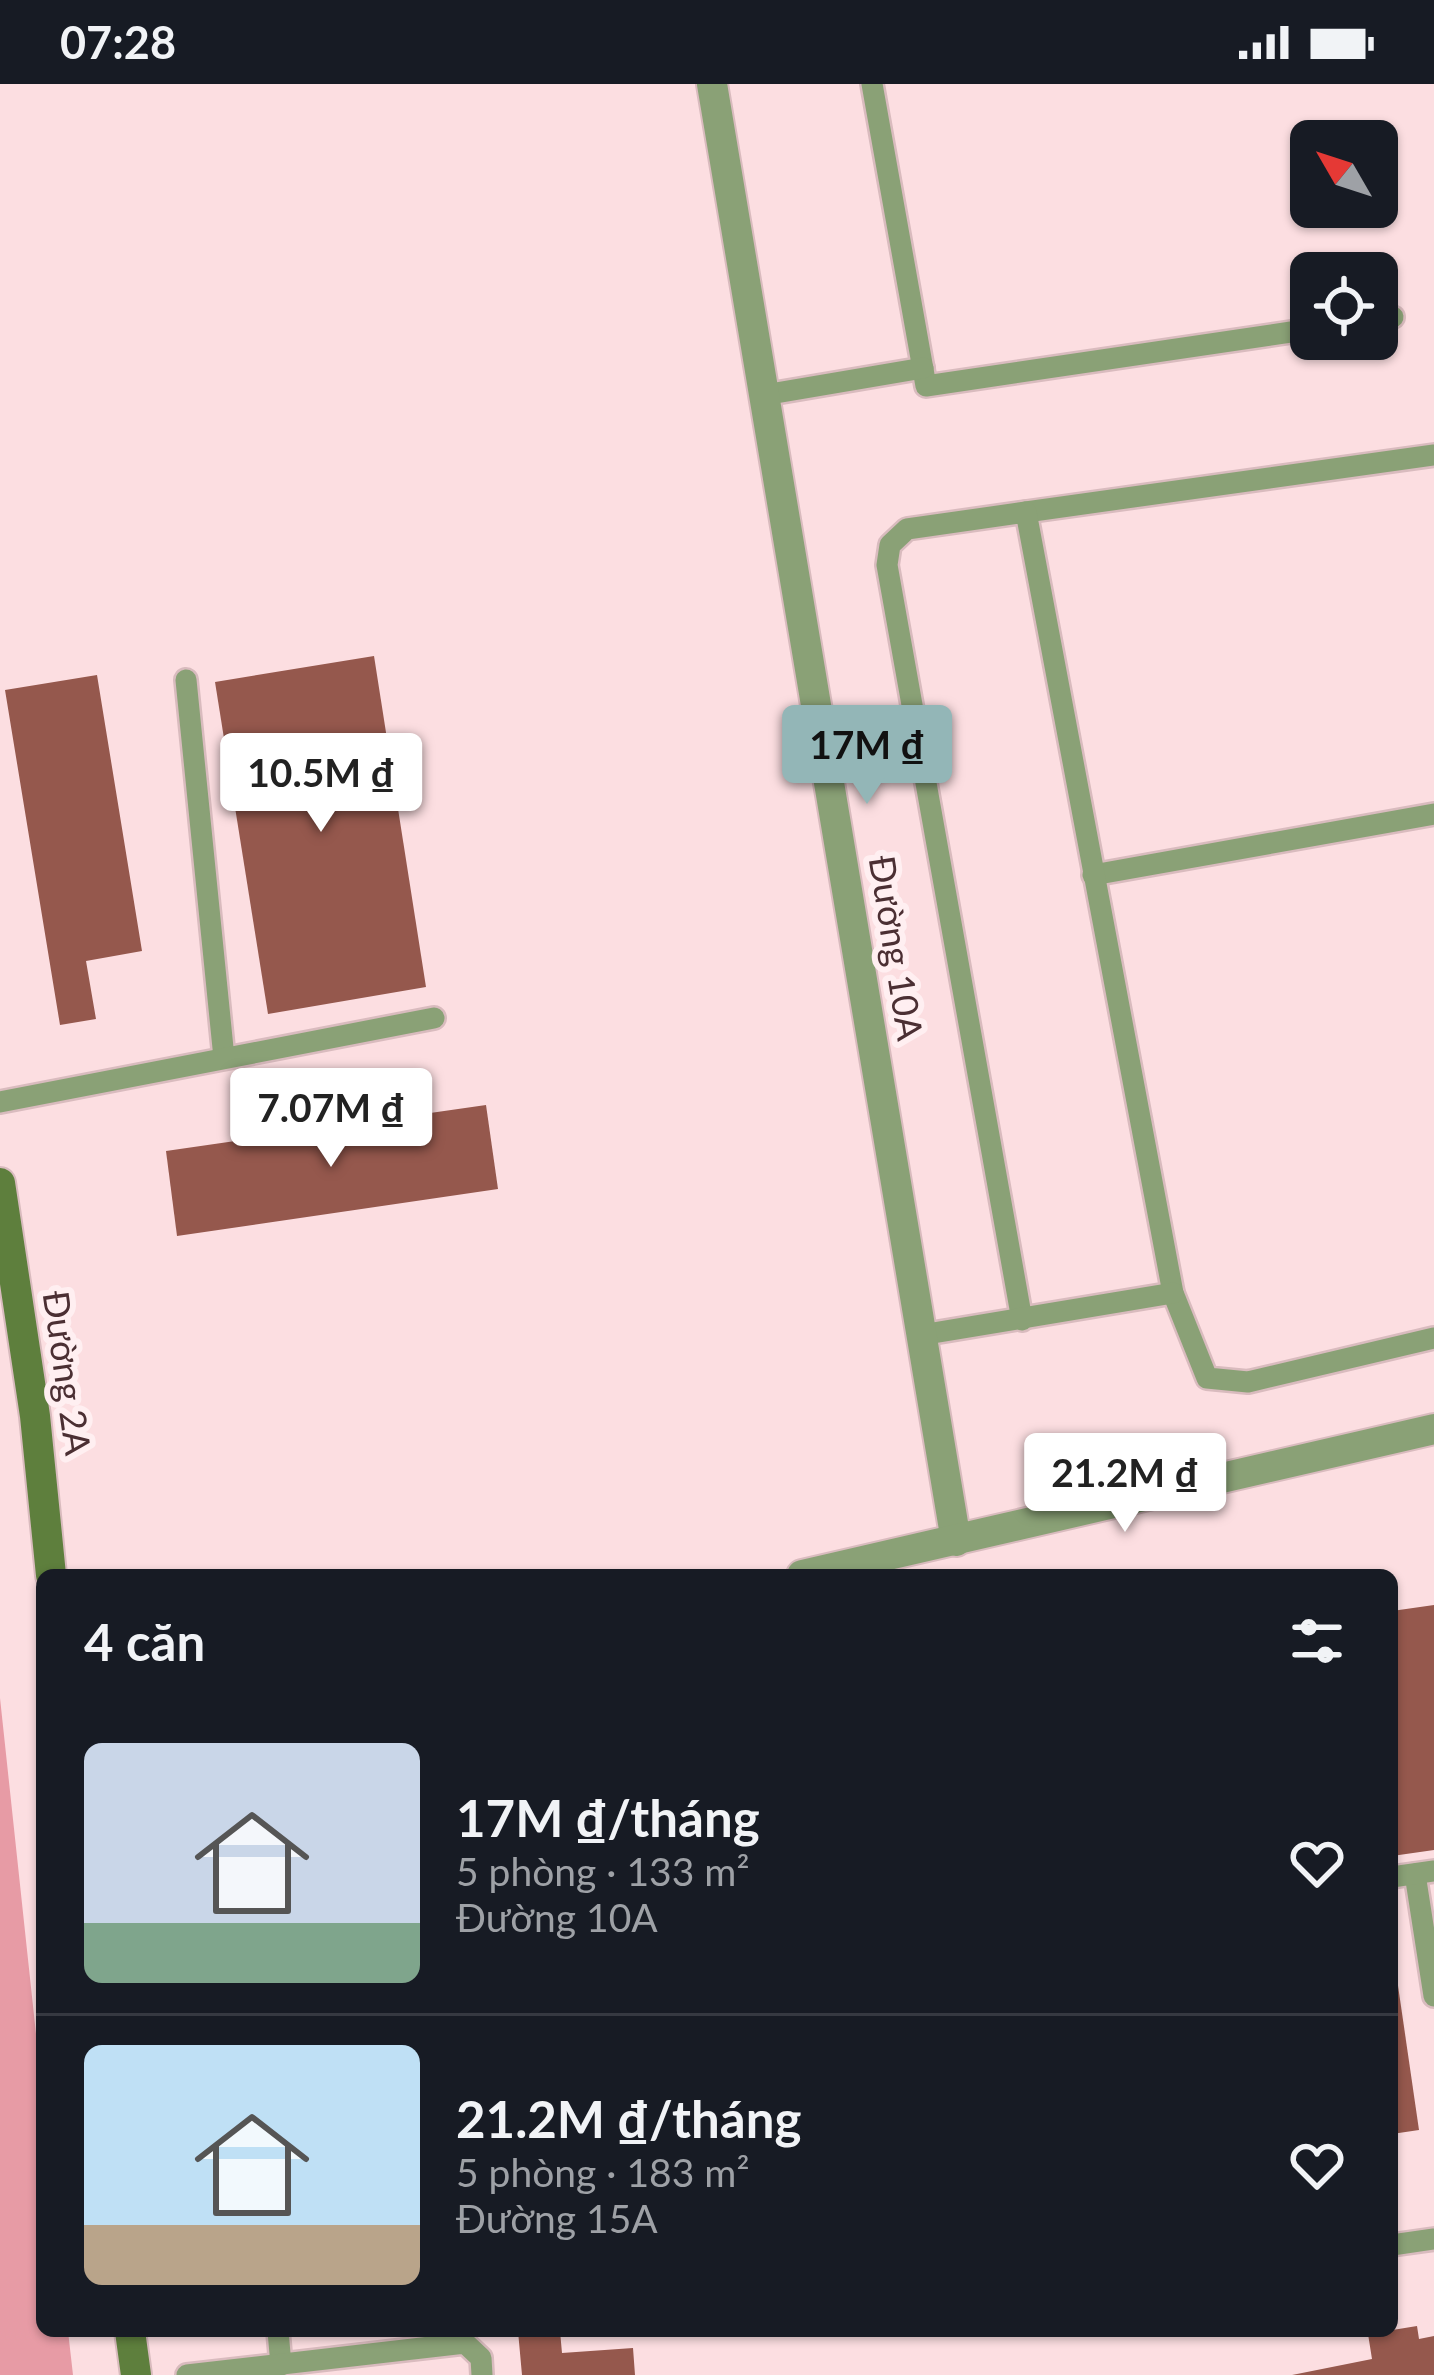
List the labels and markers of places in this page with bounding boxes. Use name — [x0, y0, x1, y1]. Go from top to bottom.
pin: 17M ₫ — [783, 705, 951, 807]
pin: 10.5M ₫ — [210, 733, 432, 835]
pin: 7.07M ₫ — [220, 1068, 442, 1170]
pin: 21.2M ₫ — [1014, 1433, 1236, 1535]

